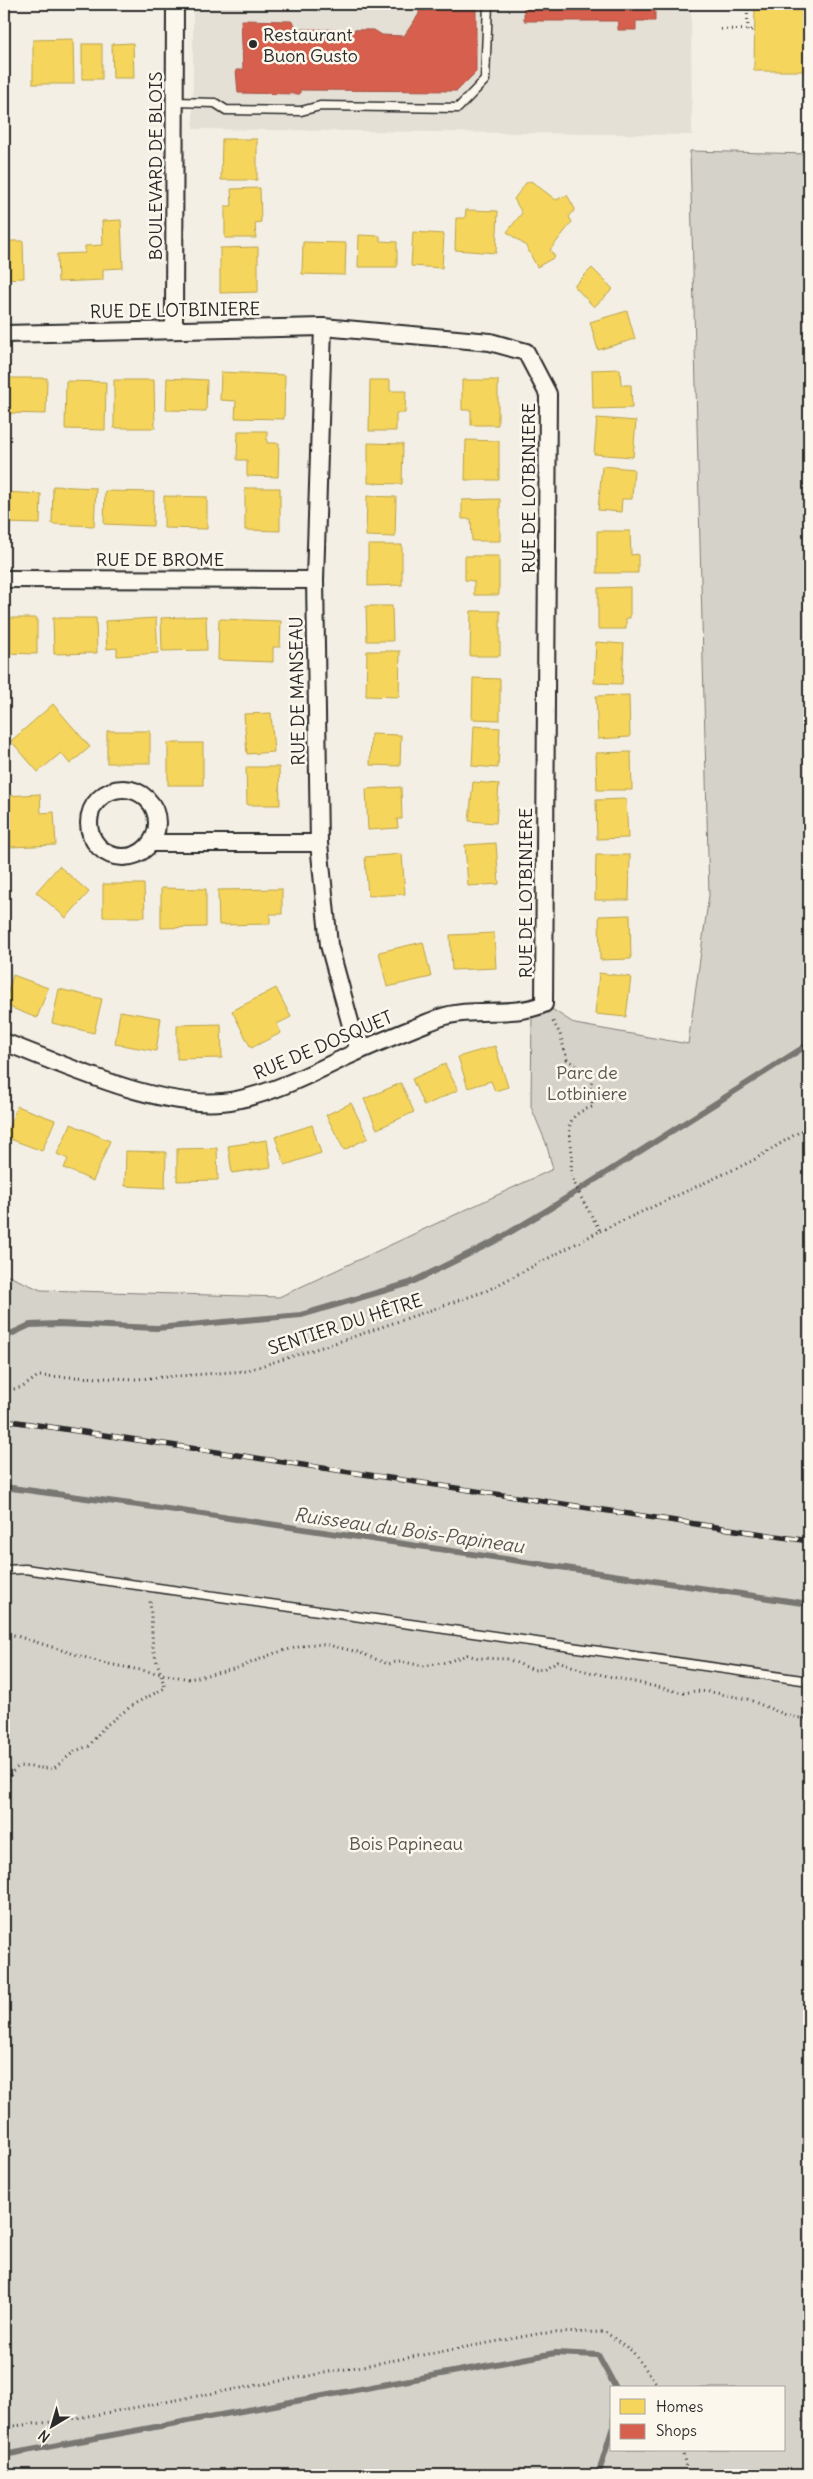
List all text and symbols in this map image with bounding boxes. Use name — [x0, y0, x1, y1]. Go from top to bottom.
place label: Restaurant Buon Gusto — [263, 23, 358, 67]
marker: Restaurant Buon Gusto — [247, 38, 259, 50]
street label: BOULEVARD DE BLOIS — [144, 71, 167, 261]
street label: RUE DE LOTBINIERE — [90, 297, 260, 323]
street label: RUE DE LOTBINIERE — [517, 403, 540, 573]
street label: RUE DE BROME — [96, 548, 224, 571]
street label: RUE DE MANSEAU — [284, 616, 310, 766]
street label: RUE DE LOTBINIERE — [514, 808, 537, 978]
street label: RUE DE DOSQUET — [250, 1005, 396, 1085]
park label: Parc de Lotbiniere — [547, 1061, 627, 1105]
street label: SENTIER DU HÊTRE — [265, 1288, 425, 1360]
water label: Ruisseau du Bois-Papineau — [292, 1502, 526, 1558]
park label: Bois Papineau — [349, 1832, 463, 1855]
legend — [610, 2386, 786, 2452]
text: Homes — [656, 2397, 703, 2416]
north arrow — [28, 2402, 78, 2452]
text: Shops — [656, 2421, 697, 2440]
text: N — [35, 2426, 53, 2446]

